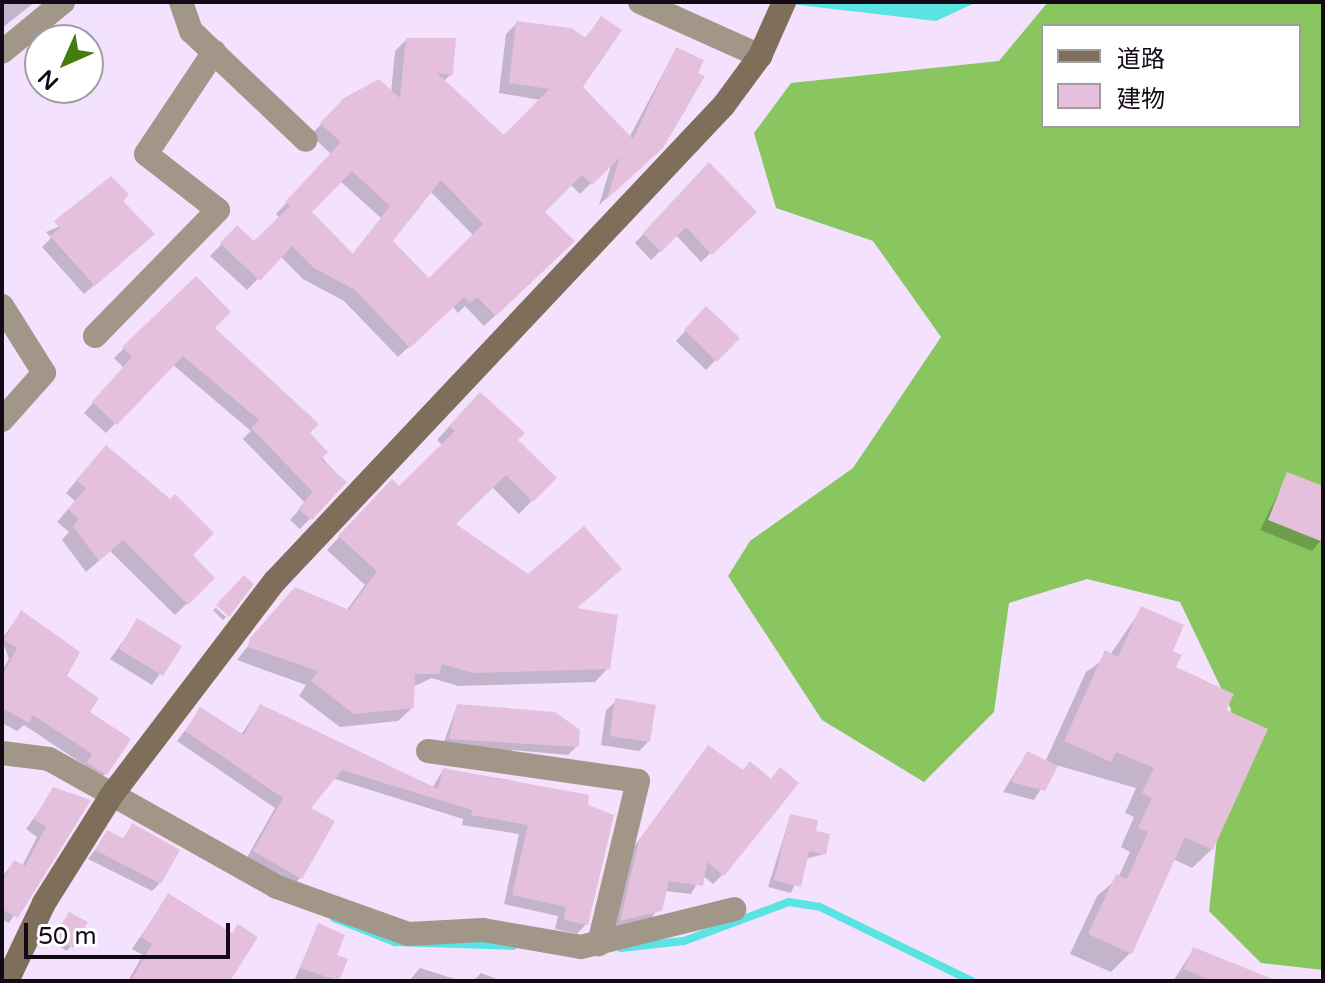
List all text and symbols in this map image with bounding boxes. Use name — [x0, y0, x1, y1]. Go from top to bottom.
north arrow — [24, 24, 104, 104]
legend — [1041, 24, 1301, 128]
text: 道路 — [1117, 45, 1165, 74]
text: N — [33, 64, 64, 95]
text: 建物 — [1117, 85, 1165, 114]
scale bar — [28, 907, 234, 957]
text: 50 m — [38, 922, 96, 951]

